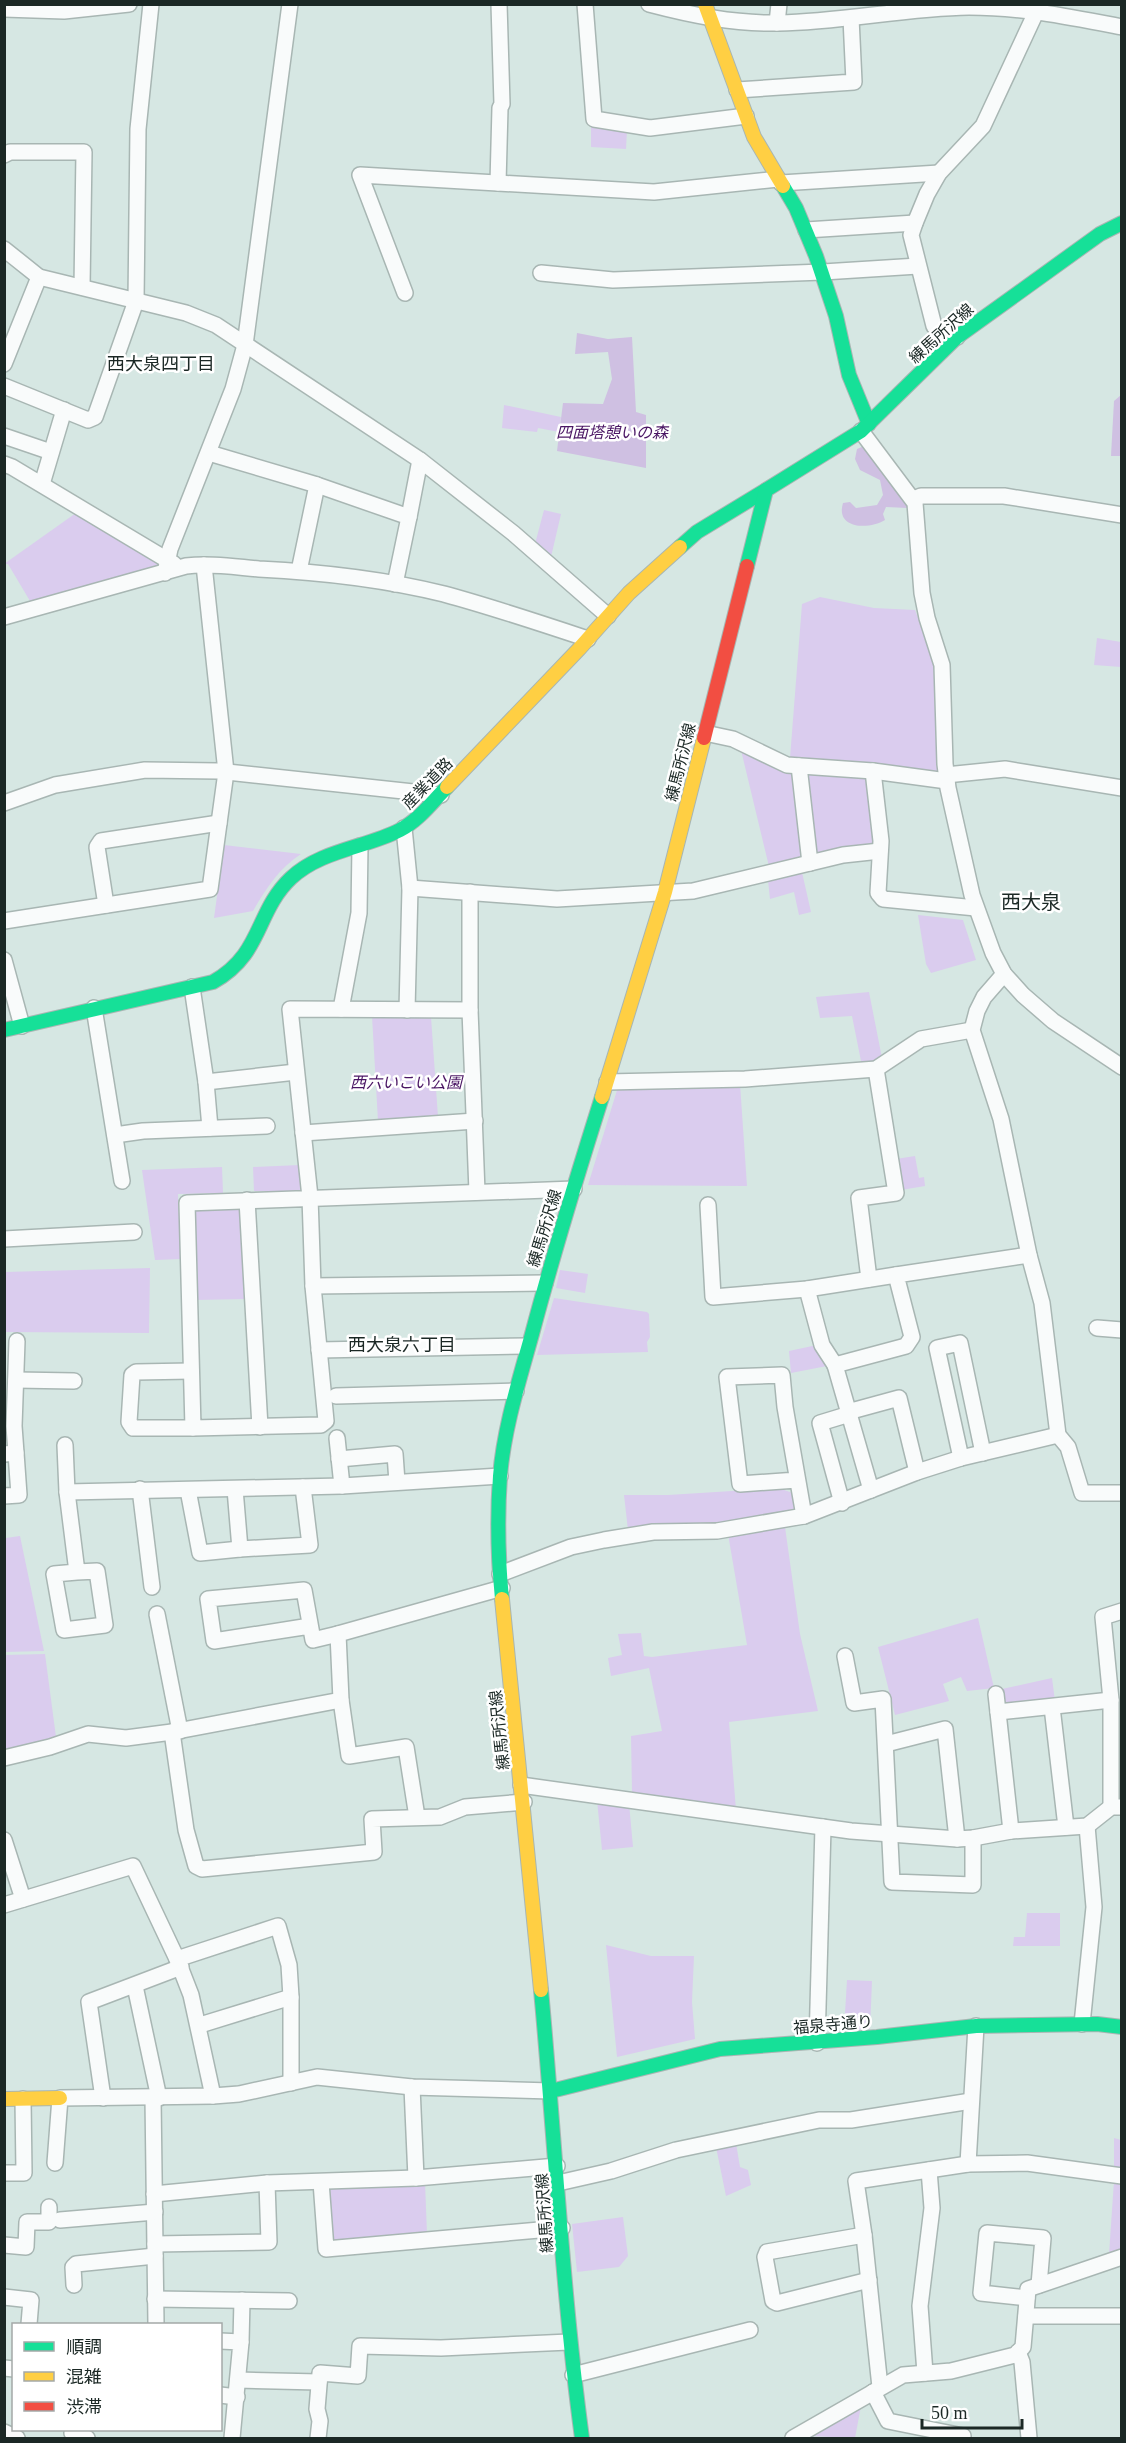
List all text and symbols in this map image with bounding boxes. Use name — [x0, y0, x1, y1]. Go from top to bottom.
street label: 練馬所沢線 — [906, 300, 977, 366]
district label: 西大泉四丁目 — [107, 354, 215, 374]
park label: 四面塔憩いの森 — [556, 424, 670, 441]
street label: 練馬所沢線 — [663, 721, 698, 803]
street label: 産業道路 — [399, 754, 456, 812]
district label: 西大泉 — [1001, 891, 1061, 913]
park label: 西六いこい公園 — [350, 1074, 464, 1091]
street label: 練馬所沢線 — [525, 1187, 564, 1269]
district label: 西大泉六丁目 — [348, 1335, 456, 1355]
street label: 練馬所沢線 — [487, 1689, 512, 1771]
street label: 福泉寺通り — [792, 2013, 874, 2036]
street label: 練馬所沢線 — [533, 2172, 556, 2253]
legend — [12, 2323, 222, 2431]
text: 順調 — [66, 2337, 102, 2357]
text: 混雑 — [66, 2367, 102, 2387]
scale bar — [922, 2392, 1022, 2430]
text: 渋滞 — [66, 2397, 102, 2417]
text: 50 m — [931, 2403, 968, 2423]

